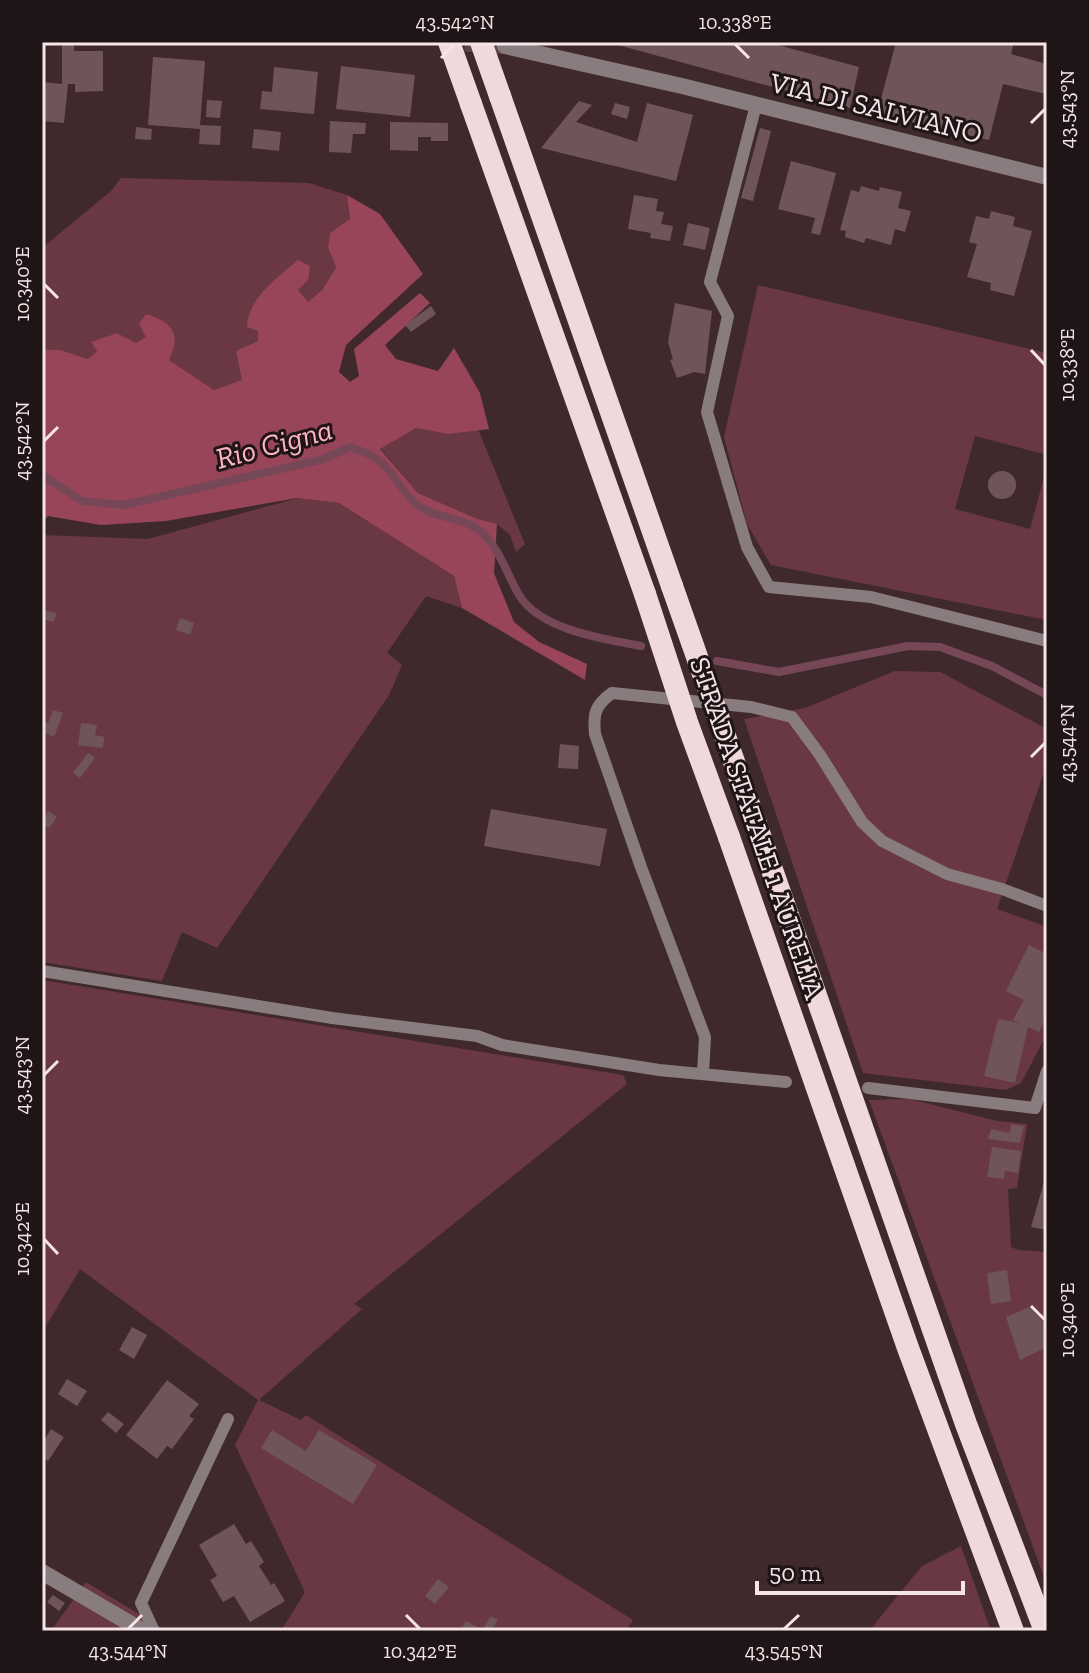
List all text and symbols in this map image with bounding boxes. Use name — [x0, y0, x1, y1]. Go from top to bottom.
text: 43.542°N — [416, 10, 495, 34]
text: 10.338°E — [698, 10, 772, 34]
street label: VIA DI SALVIANO — [766, 65, 985, 150]
text: 43.543°N — [1055, 70, 1079, 148]
text: 10.340°E — [10, 247, 34, 321]
text: 10.338°E — [1055, 328, 1079, 402]
text: 43.542°N — [10, 401, 34, 480]
water label: Rio Cigna — [212, 411, 336, 477]
street label: STRADA STATALE 1 AURELIA — [683, 653, 831, 1004]
text: 43.544°N — [1055, 703, 1079, 782]
text: 43.543°N — [10, 1036, 34, 1114]
text: 10.342°E — [10, 1202, 34, 1276]
text: 10.340°E — [1055, 1283, 1079, 1357]
scale bar — [757, 1545, 963, 1595]
text: 50 m — [769, 1558, 822, 1587]
text: 43.544°N — [89, 1639, 168, 1663]
text: 10.342°E — [383, 1639, 457, 1663]
text: 43.545°N — [745, 1639, 824, 1663]

